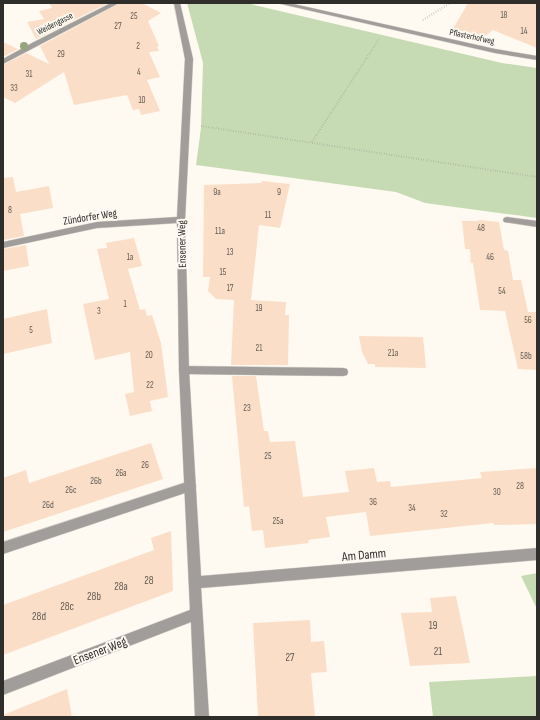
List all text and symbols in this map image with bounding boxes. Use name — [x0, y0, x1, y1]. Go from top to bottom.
street label: Weidengasse — [35, 10, 75, 38]
house number: 18 — [500, 10, 508, 21]
house number: 25 — [130, 11, 138, 22]
house number: 27 — [114, 21, 122, 32]
house number: 14 — [521, 26, 528, 37]
street label: Pflasterhofweg — [448, 27, 496, 47]
house number: 2 — [136, 41, 140, 52]
house number: 29 — [57, 49, 65, 60]
house number: 4 — [137, 67, 141, 78]
house number: 31 — [26, 69, 33, 80]
house number: 33 — [10, 83, 18, 94]
house number: 10 — [138, 95, 146, 106]
house number: 9a — [213, 187, 221, 198]
house number: 9 — [277, 187, 281, 198]
house number: 8 — [8, 205, 12, 216]
street label: Zündorfer Weg — [62, 206, 118, 228]
house number: 11 — [265, 210, 272, 221]
street label: Ensener Weg — [175, 220, 189, 268]
house number: 48 — [477, 223, 485, 234]
house number: 11a — [215, 226, 225, 237]
house number: 13 — [227, 247, 234, 258]
house number: 1a — [127, 252, 133, 263]
house number: 46 — [486, 252, 494, 263]
house number: 15 — [220, 267, 227, 278]
house number: 17 — [227, 283, 234, 294]
house number: 54 — [498, 286, 506, 297]
house number: 1 — [123, 299, 127, 310]
house number: 19 — [255, 303, 263, 314]
house number: 3 — [97, 306, 101, 317]
house number: 56 — [524, 315, 532, 326]
house number: 5 — [29, 325, 33, 336]
house number: 21 — [256, 343, 263, 354]
house number: 21a — [388, 348, 398, 359]
house number: 20 — [145, 350, 153, 361]
house number: 58b — [520, 351, 532, 362]
house number: 22 — [146, 380, 154, 391]
house number: 23 — [243, 403, 251, 414]
house number: 25 — [264, 451, 272, 462]
house number: 26 — [141, 460, 149, 471]
house number: 26a — [115, 468, 127, 479]
house number: 26b — [90, 476, 102, 487]
house number: 28 — [516, 481, 524, 492]
house number: 26c — [65, 485, 77, 496]
house number: 30 — [493, 487, 501, 498]
house number: 36 — [369, 497, 377, 508]
house number: 26d — [42, 500, 54, 511]
house number: 34 — [408, 503, 416, 514]
house number: 32 — [440, 509, 448, 520]
house number: 25a — [273, 516, 283, 527]
street label: Am Damm — [340, 545, 387, 565]
house number: 28 — [144, 574, 154, 587]
house number: 28a — [114, 580, 128, 593]
house number: 28b — [87, 590, 101, 603]
house number: 28c — [60, 600, 74, 613]
house number: 28d — [32, 610, 46, 623]
house number: 19 — [429, 619, 437, 632]
street label: Ensener Weg — [71, 633, 129, 669]
house number: 21 — [434, 645, 442, 658]
house number: 27 — [286, 651, 295, 664]

